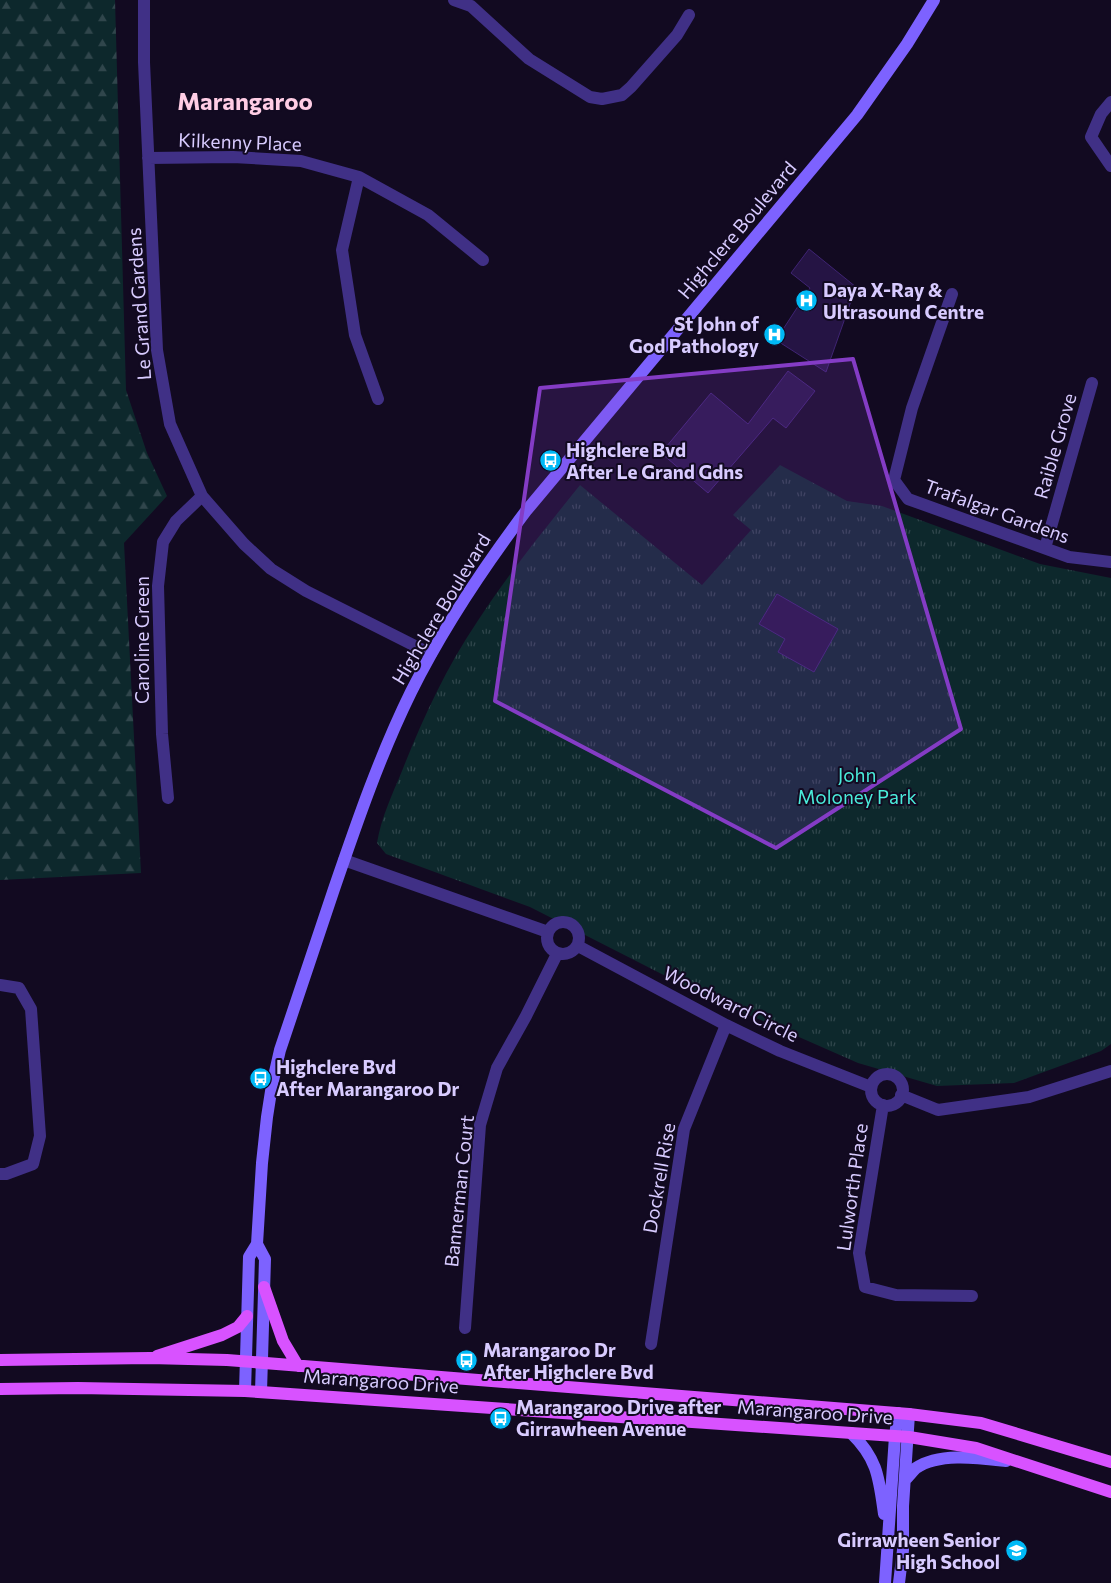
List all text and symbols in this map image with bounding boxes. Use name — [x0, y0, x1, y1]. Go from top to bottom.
district label: Marangaroo — [177, 86, 313, 115]
street label: Kilkenny Place — [178, 128, 302, 155]
street label: Highclere Boulevard — [673, 156, 801, 303]
street label: Le Grand Gardens — [122, 227, 155, 381]
place label: Daya X-Ray & Ultrasound Centre — [823, 278, 984, 323]
hospital icon: Daya X-Ray & Ultrasound Centre — [795, 289, 819, 313]
place label: St John of God Pathology — [629, 312, 760, 357]
hospital icon: St John of God Pathology — [763, 323, 787, 347]
street label: Raible Grove — [1028, 390, 1081, 501]
place label: Highclere Bvd After Le Grand Gdns — [566, 438, 743, 483]
bus stop icon: Highclere Bvd After Le Grand Gdns — [538, 449, 562, 473]
street label: Trafalgar Gardens — [921, 474, 1073, 548]
street label: Highclere Boulevard — [386, 529, 495, 688]
street label: Caroline Green — [130, 576, 153, 704]
park label: John Moloney Park — [797, 763, 917, 808]
street label: Woodward Circle — [660, 961, 803, 1046]
place label: Highclere Bvd After Marangaroo Dr — [276, 1055, 459, 1100]
bus stop icon: Highclere Bvd After Marangaroo Dr — [248, 1066, 272, 1090]
street label: Bannerman Court — [439, 1113, 478, 1268]
street label: Dockrell Rise — [637, 1121, 680, 1235]
street label: Lulworth Place — [831, 1122, 872, 1252]
place label: Marangaroo Dr After Highclere Bvd — [483, 1338, 654, 1383]
bus stop icon: Marangaroo Dr After Highclere Bvd — [455, 1349, 479, 1373]
street label: Marangaroo Drive — [303, 1364, 460, 1397]
place label: Marangaroo Drive after Girrawheen Avenue — [516, 1395, 721, 1440]
street label: Marangaroo Drive — [737, 1395, 894, 1428]
bus stop icon: Marangaroo Drive after Girrawheen Avenue — [488, 1406, 512, 1430]
place label: Girrawheen Senior High School — [837, 1528, 1000, 1573]
school or university icon: Girrawheen Senior High School — [1004, 1539, 1028, 1563]

